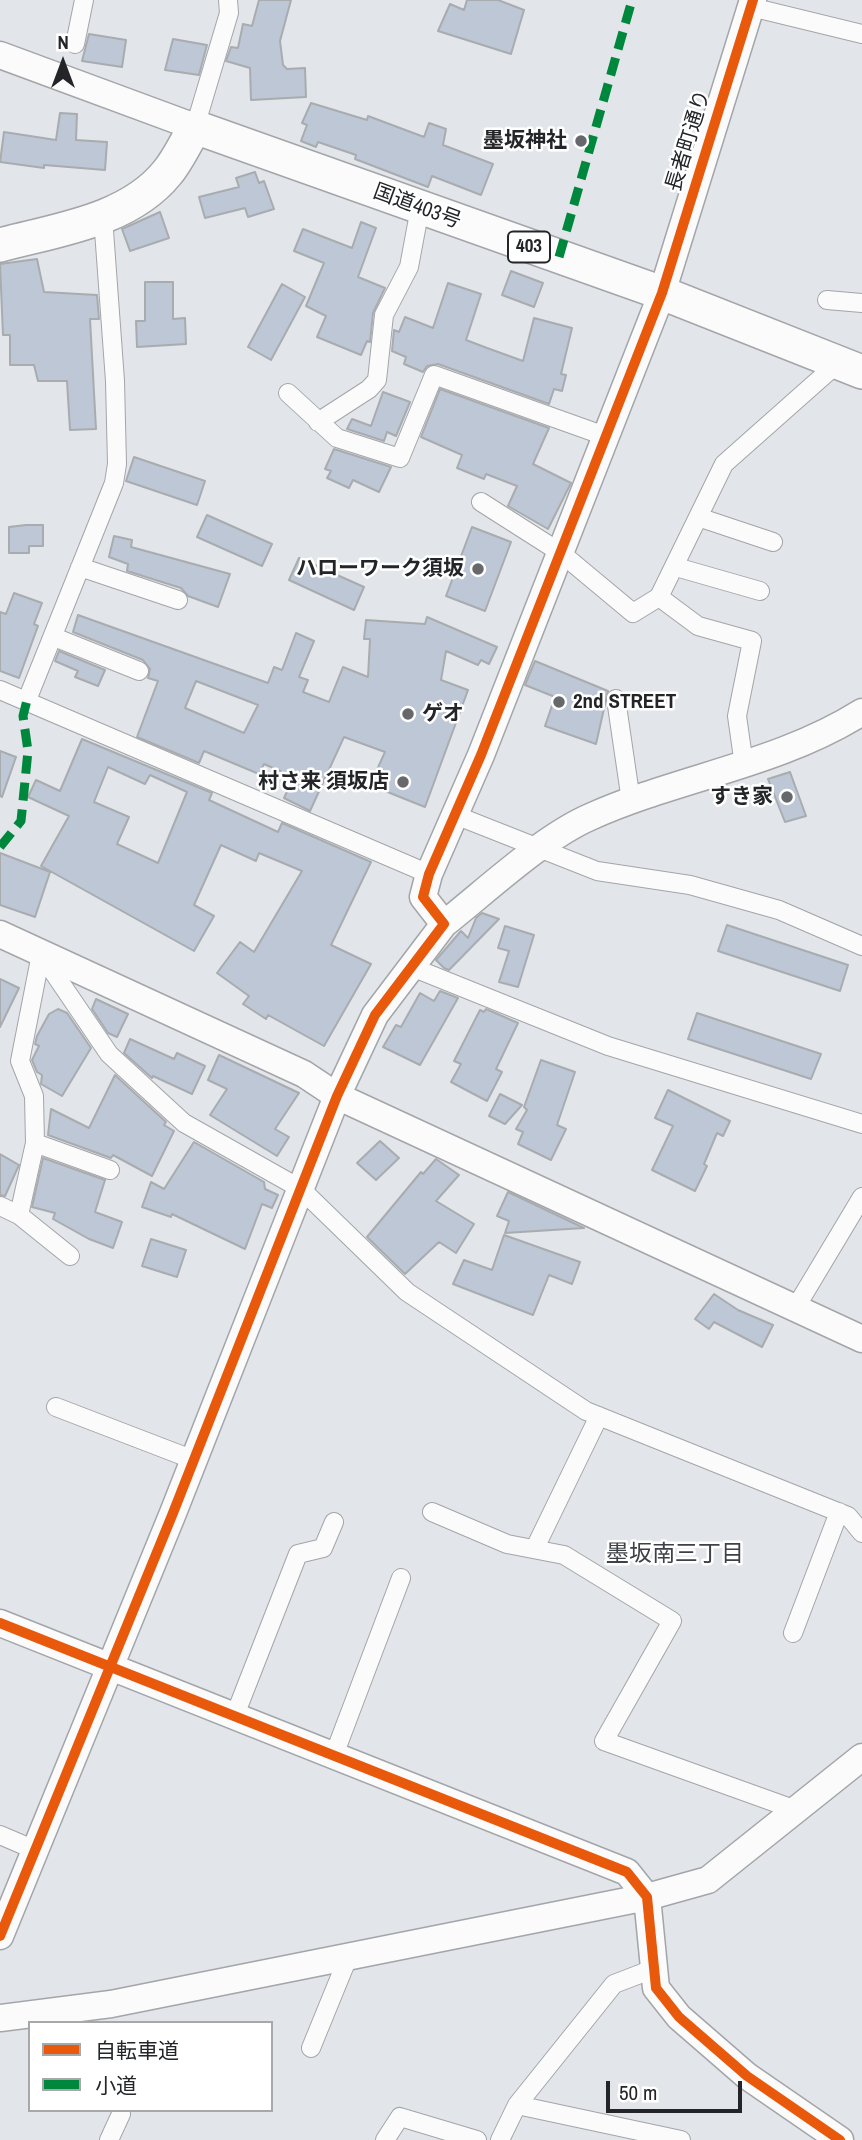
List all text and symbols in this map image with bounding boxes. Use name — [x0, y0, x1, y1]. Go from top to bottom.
north arrow — [28, 28, 98, 98]
text: N — [57, 29, 69, 55]
street label: 長者町通り — [662, 87, 716, 195]
place label: 墨坂神社 — [483, 128, 567, 154]
marker: 墨坂神社 — [573, 133, 589, 149]
street label: 国道403号 — [370, 179, 464, 235]
road number: 403 — [508, 232, 550, 262]
place label: ハローワーク須坂 — [296, 556, 464, 582]
marker: ハローワーク須坂 — [470, 561, 486, 577]
place label: 2nd STREET — [573, 689, 676, 715]
marker: 2nd STREET — [551, 694, 567, 710]
place label: ゲオ — [422, 701, 464, 727]
marker: ゲオ — [400, 706, 416, 722]
place label: 村さ来 須坂店 — [258, 769, 389, 795]
marker: 村さ来 須坂店 — [395, 774, 411, 790]
place label: すき家 — [710, 784, 773, 810]
marker: すき家 — [779, 789, 795, 805]
district label: 墨坂南三丁目 — [606, 1541, 744, 1569]
legend — [28, 2021, 273, 2112]
text: 自転車道 — [95, 2036, 179, 2065]
scale bar — [610, 2066, 746, 2110]
text: 小道 — [95, 2071, 137, 2100]
text: 50 m — [619, 2078, 657, 2107]

